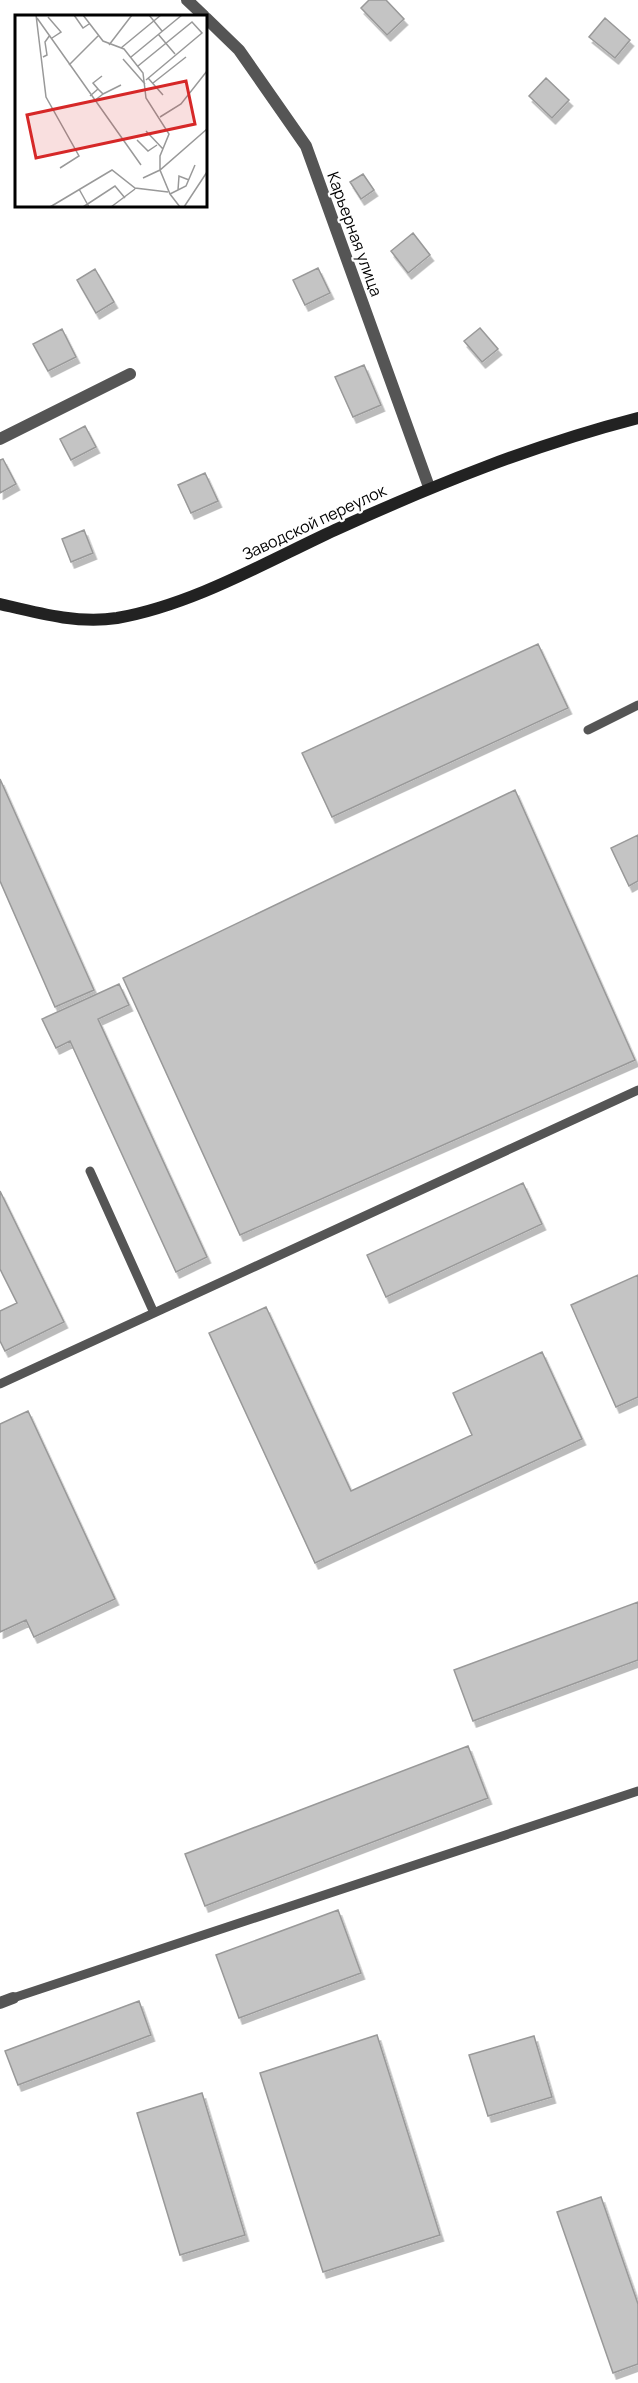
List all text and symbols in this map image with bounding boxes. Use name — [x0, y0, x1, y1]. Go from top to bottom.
inset map — [15, 15, 207, 207]
street label: Карьерная улица — [322, 169, 388, 299]
street label: Заводской переулок — [239, 479, 390, 565]

